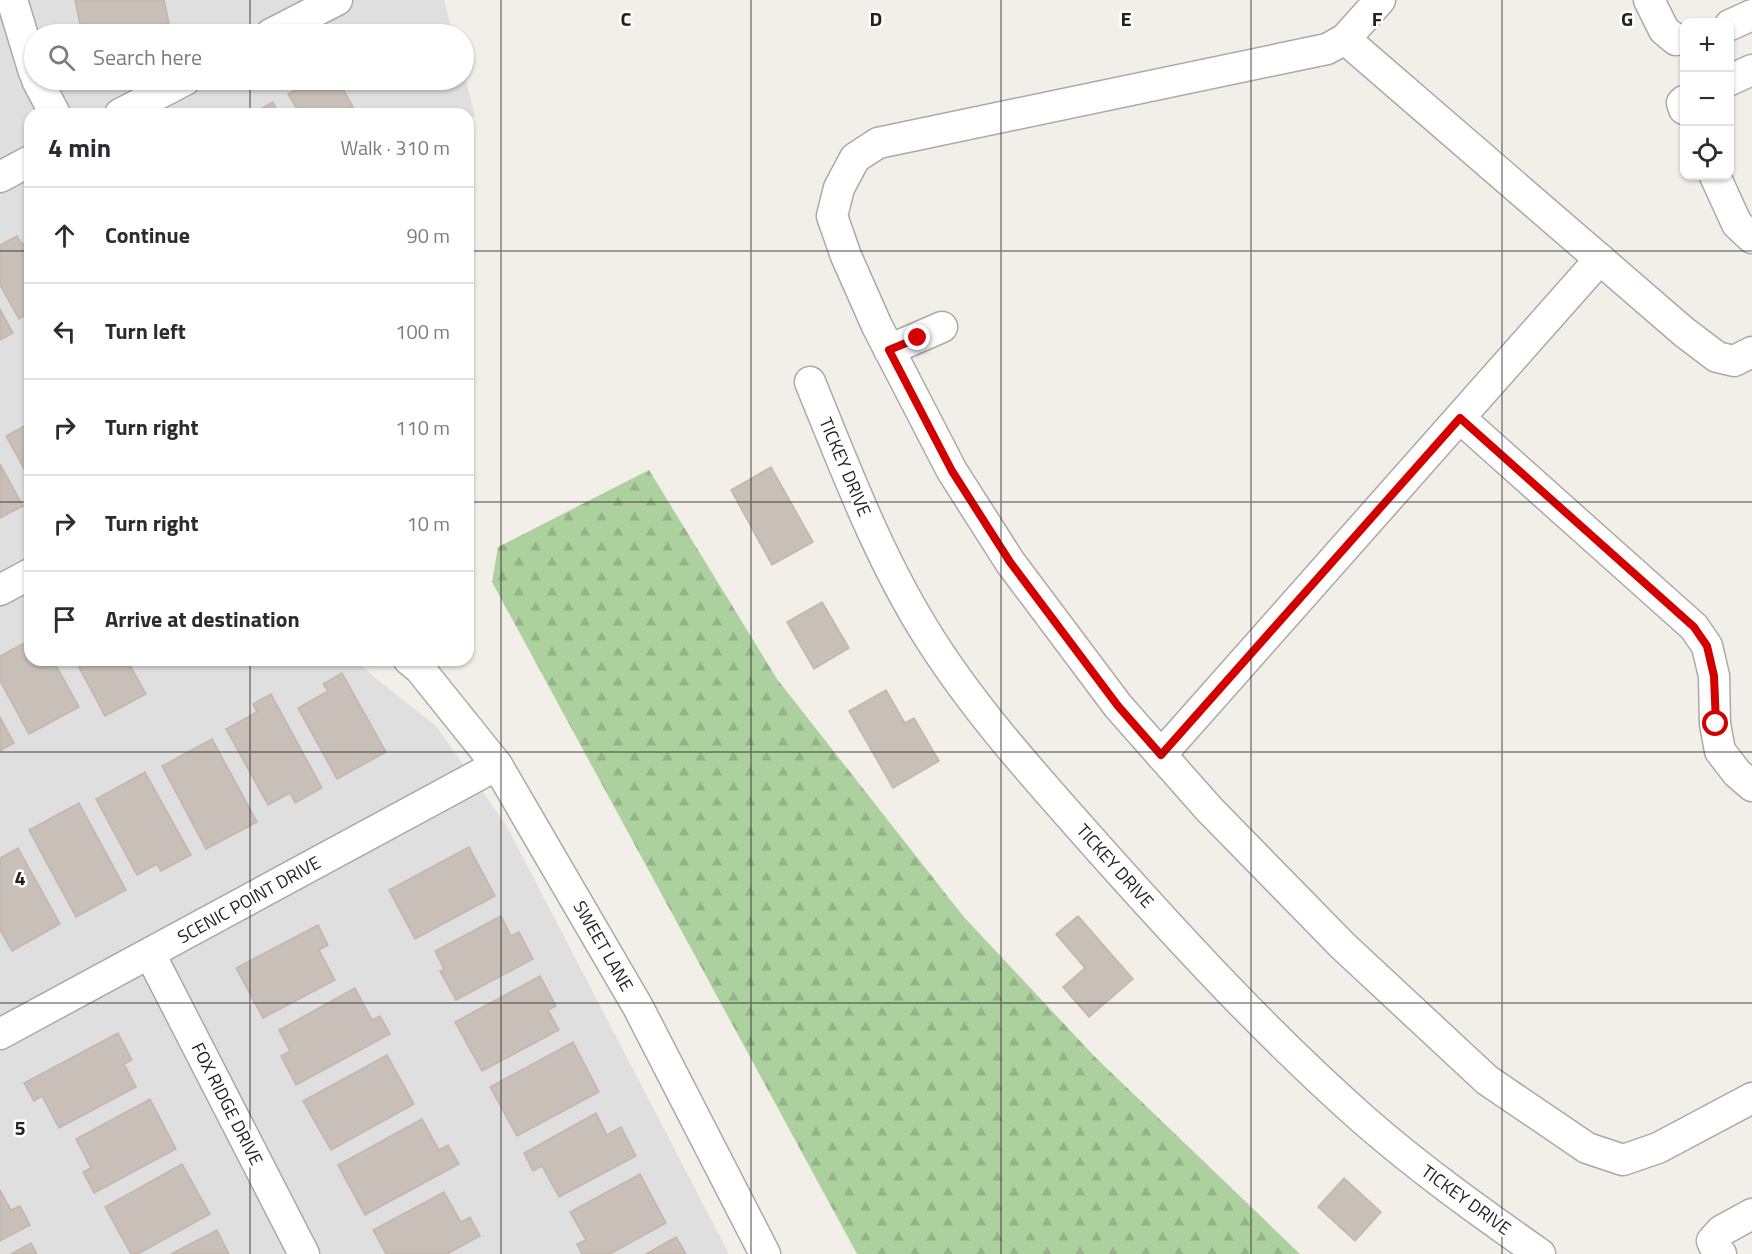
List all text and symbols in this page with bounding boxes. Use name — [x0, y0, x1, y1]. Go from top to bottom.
text: C — [621, 3, 632, 34]
text: D — [870, 3, 882, 34]
text: E — [1120, 3, 1132, 34]
text: F — [1372, 3, 1383, 34]
text: G — [1621, 3, 1633, 34]
map controls — [1680, 18, 1734, 180]
button: + — [1680, 18, 1734, 72]
search box — [24, 24, 474, 90]
text: Search here — [93, 40, 202, 74]
icon: search — [45, 41, 78, 74]
button: − — [1680, 72, 1734, 126]
button: locate — [1680, 126, 1734, 180]
text: 4 min — [48, 128, 111, 167]
text: Walk · 310 m — [341, 132, 450, 163]
text: Continue — [105, 218, 190, 252]
icon: ahead — [48, 219, 81, 252]
text: 90 m — [406, 220, 450, 251]
text: Turn left — [105, 314, 186, 348]
icon: left — [48, 315, 81, 348]
text: 100 m — [395, 316, 450, 347]
route end — [904, 324, 930, 350]
text: Turn right — [105, 410, 199, 444]
icon: right — [48, 411, 81, 444]
text: 110 m — [395, 412, 450, 443]
street label: TICKEY DRIVE — [813, 413, 878, 520]
text: Turn right — [105, 506, 199, 540]
icon: right — [48, 507, 81, 540]
text: 10 m — [406, 508, 450, 539]
text: Arrive at destination — [105, 602, 300, 636]
icon: arrive — [48, 603, 81, 636]
route start — [1702, 710, 1728, 736]
street label: TICKEY DRIVE — [1070, 818, 1161, 914]
street label: SCENIC POINT DRIVE — [172, 849, 325, 950]
text: 4 — [14, 862, 26, 893]
street label: SWEET LANE — [567, 895, 640, 996]
street label: FOX RIDGE DRIVE — [185, 1038, 270, 1170]
text: 5 — [14, 1112, 26, 1143]
street label: TICKEY DRIVE — [1416, 1158, 1517, 1241]

